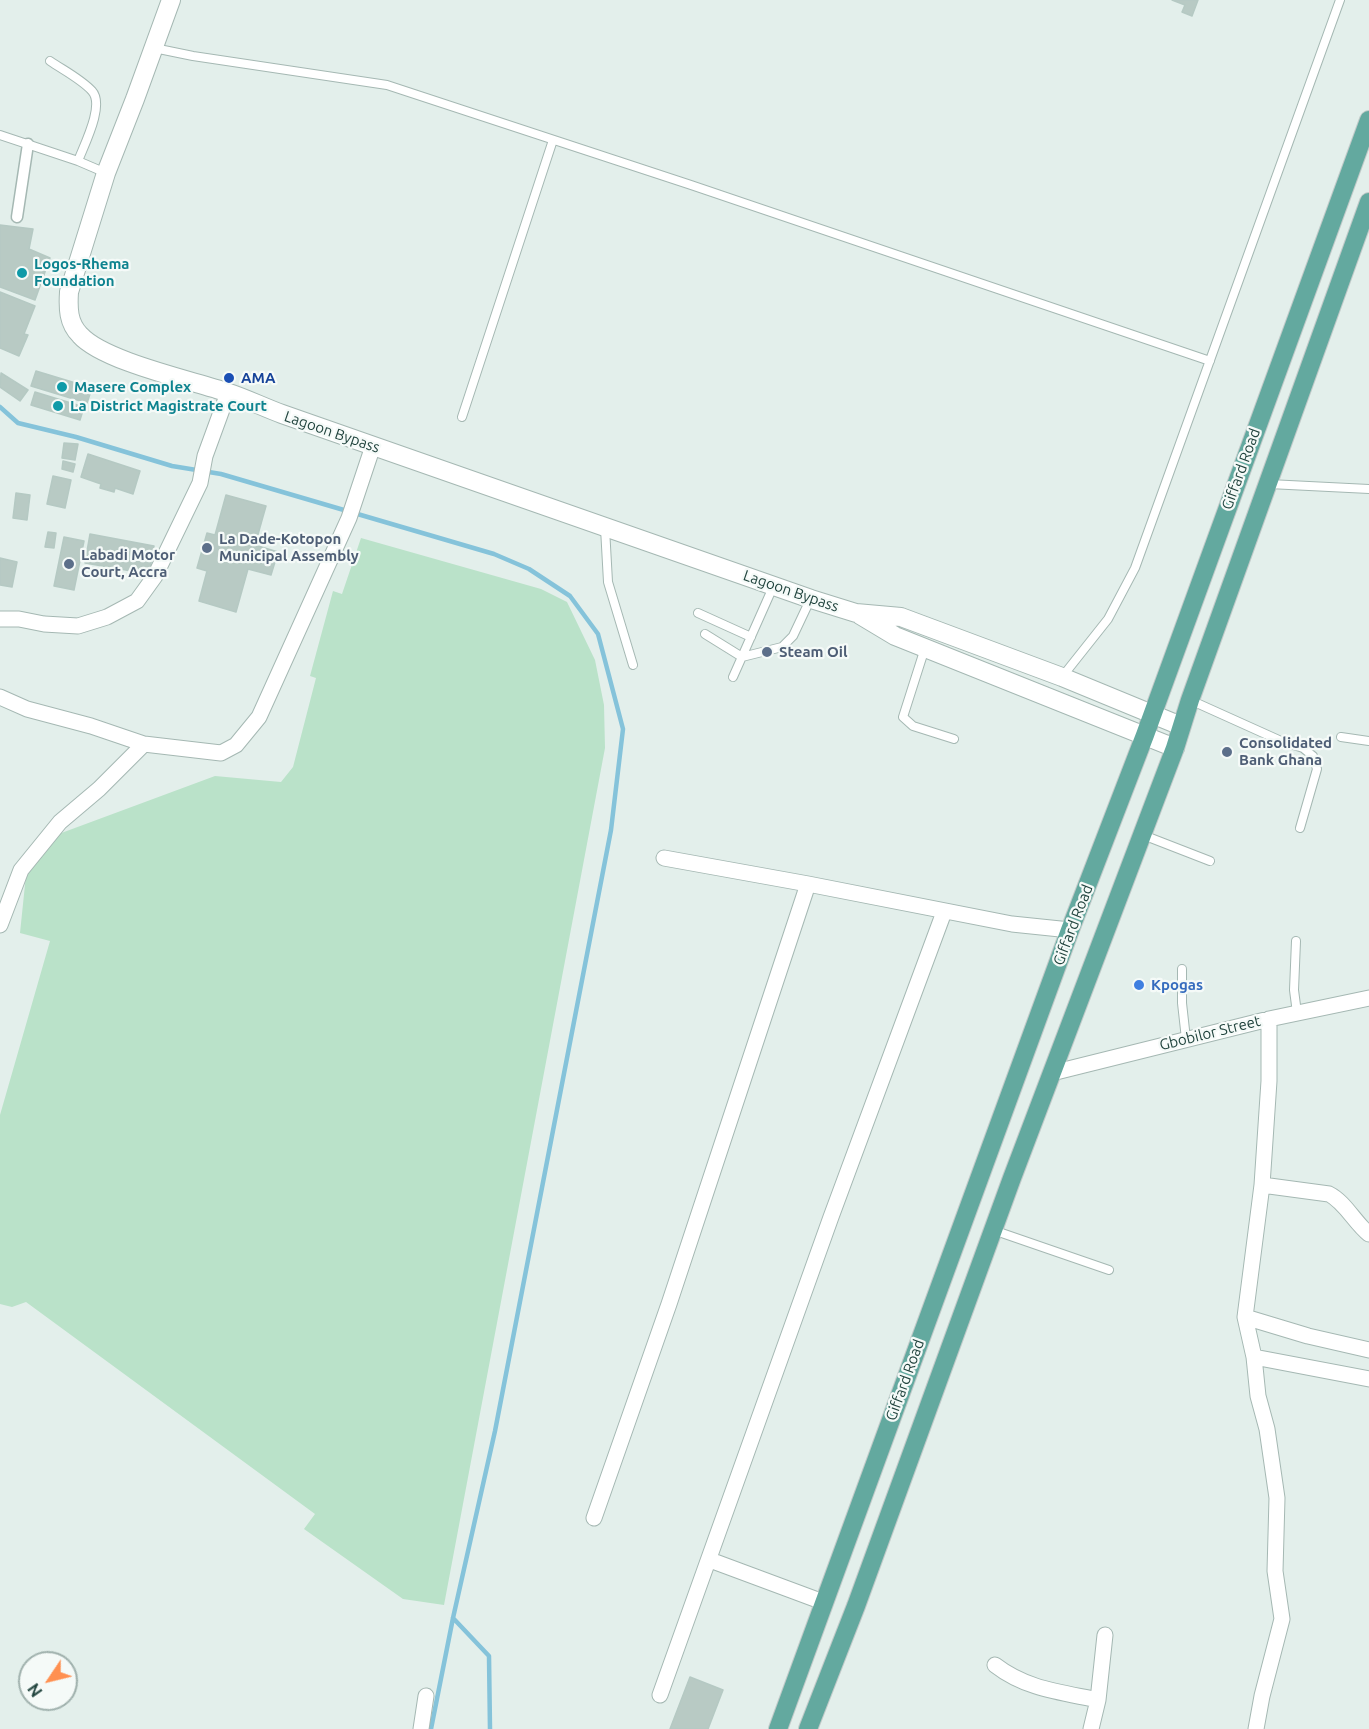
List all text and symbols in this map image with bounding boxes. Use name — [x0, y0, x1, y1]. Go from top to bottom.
place label: Logos-Rhema Foundation — [34, 255, 129, 290]
marker: Logos-Rhema Foundation — [15, 266, 29, 280]
place label: AMA — [241, 369, 275, 387]
marker: AMA — [222, 371, 236, 385]
place label: Masere Complex — [74, 378, 191, 396]
marker: Masere Complex — [55, 380, 69, 394]
place label: La District Magistrate Court — [70, 397, 267, 415]
marker: La District Magistrate Court — [51, 399, 65, 413]
street label: Lagoon Bypass — [282, 407, 382, 457]
street label: Giffard Road — [1218, 426, 1264, 512]
place label: La Dade-Kotopon Municipal Assembly — [219, 530, 359, 565]
marker: La Dade-Kotopon Municipal Assembly — [200, 541, 214, 555]
place label: Labadi Motor Court, Accra — [81, 546, 175, 581]
marker: Labadi Motor Court, Accra — [62, 557, 76, 571]
street label: Lagoon Bypass — [741, 566, 841, 616]
place label: Steam Oil — [779, 643, 848, 661]
marker: Steam Oil — [760, 645, 774, 659]
place label: Consolidated Bank Ghana — [1239, 734, 1332, 769]
marker: Consolidated Bank Ghana — [1220, 745, 1234, 759]
street label: Giffard Road — [1049, 882, 1097, 968]
place label: Kpogas — [1151, 976, 1203, 994]
marker: Kpogas — [1132, 978, 1146, 992]
street label: Gbobilor Street — [1158, 1012, 1262, 1054]
street label: Giffard Road — [882, 1337, 928, 1423]
north arrow — [18, 1651, 78, 1711]
text: N — [24, 1680, 46, 1700]

